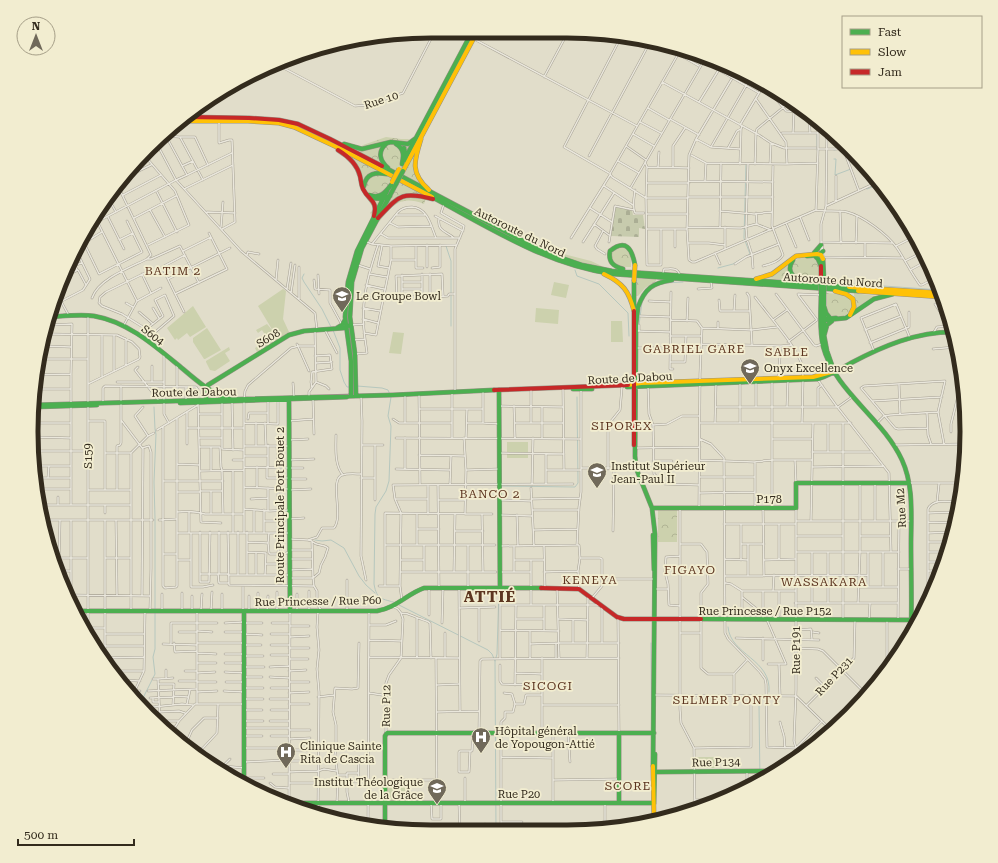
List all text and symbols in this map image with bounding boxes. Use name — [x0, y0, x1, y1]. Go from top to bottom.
north arrow — [16, 16, 56, 56]
legend — [842, 16, 982, 88]
text: N — [32, 20, 41, 33]
text: Fast — [878, 25, 902, 39]
text: Slow — [878, 45, 906, 59]
text: Jam — [878, 65, 902, 79]
street label: Rue 10 — [362, 89, 400, 112]
street label: Autoroute du Nord — [472, 205, 567, 260]
district label: BATIM 2 — [145, 264, 201, 278]
street label: Autoroute du Nord — [783, 271, 883, 290]
school or university icon: Le Groupe Bowl — [331, 285, 353, 313]
place label: Le Groupe Bowl — [356, 290, 441, 303]
street label: S604 — [139, 323, 167, 349]
street label: S608 — [254, 326, 282, 351]
district label: GABRIEL GARE — [643, 342, 745, 356]
district label: SABLE — [765, 345, 809, 359]
school or university icon: Onyx Excellence — [739, 357, 761, 385]
place label: Onyx Excellence — [764, 362, 853, 375]
street label: Route de Dabou — [587, 370, 673, 387]
street label: Route de Dabou — [151, 385, 237, 400]
district label: SIPOREX — [591, 419, 653, 433]
street label: Route Principale Port Bouet 2 — [274, 427, 287, 583]
street label: S159 — [82, 443, 95, 469]
place label: Institut Supérieur Jean-Paul II — [611, 460, 706, 486]
school or university icon: Institut Supérieur Jean-Paul II — [586, 461, 608, 489]
district label: BANCO 2 — [460, 487, 520, 501]
street label: Rue M2 — [894, 488, 909, 528]
street label: P178 — [756, 493, 782, 506]
district label: FIGAYO — [664, 563, 716, 577]
district label: KENEYA — [562, 573, 618, 587]
district label: WASSAKARA — [781, 575, 867, 589]
district label: ATTIÉ — [464, 587, 516, 606]
street label: Rue Princesse / Rue P60 — [255, 594, 381, 609]
street label: Rue Princesse / Rue P152 — [699, 605, 831, 618]
street label: Rue P191 — [790, 626, 803, 674]
street label: Rue P231 — [813, 654, 856, 699]
district label: SICOGI — [523, 679, 573, 693]
street label: Rue P12 — [380, 685, 393, 727]
district label: SELMER PONTY — [673, 693, 781, 707]
place label: Hôpital général de Yopougon-Attié — [495, 725, 595, 751]
hospital icon: Hôpital général de Yopougon-Attié — [470, 726, 492, 754]
place label: Clinique Sainte Rita de Cascia — [300, 740, 382, 766]
hospital icon: Clinique Sainte Rita de Cascia — [275, 741, 297, 769]
street label: Rue P134 — [692, 756, 741, 769]
place label: Institut Théologique de la Grâce — [314, 776, 423, 802]
school or university icon: Institut Théologique de la Grâce — [426, 777, 448, 805]
district label: SCORE — [605, 779, 651, 793]
street label: Rue P20 — [498, 788, 540, 801]
scale bar — [18, 821, 134, 847]
text: 500 m — [24, 828, 58, 842]

